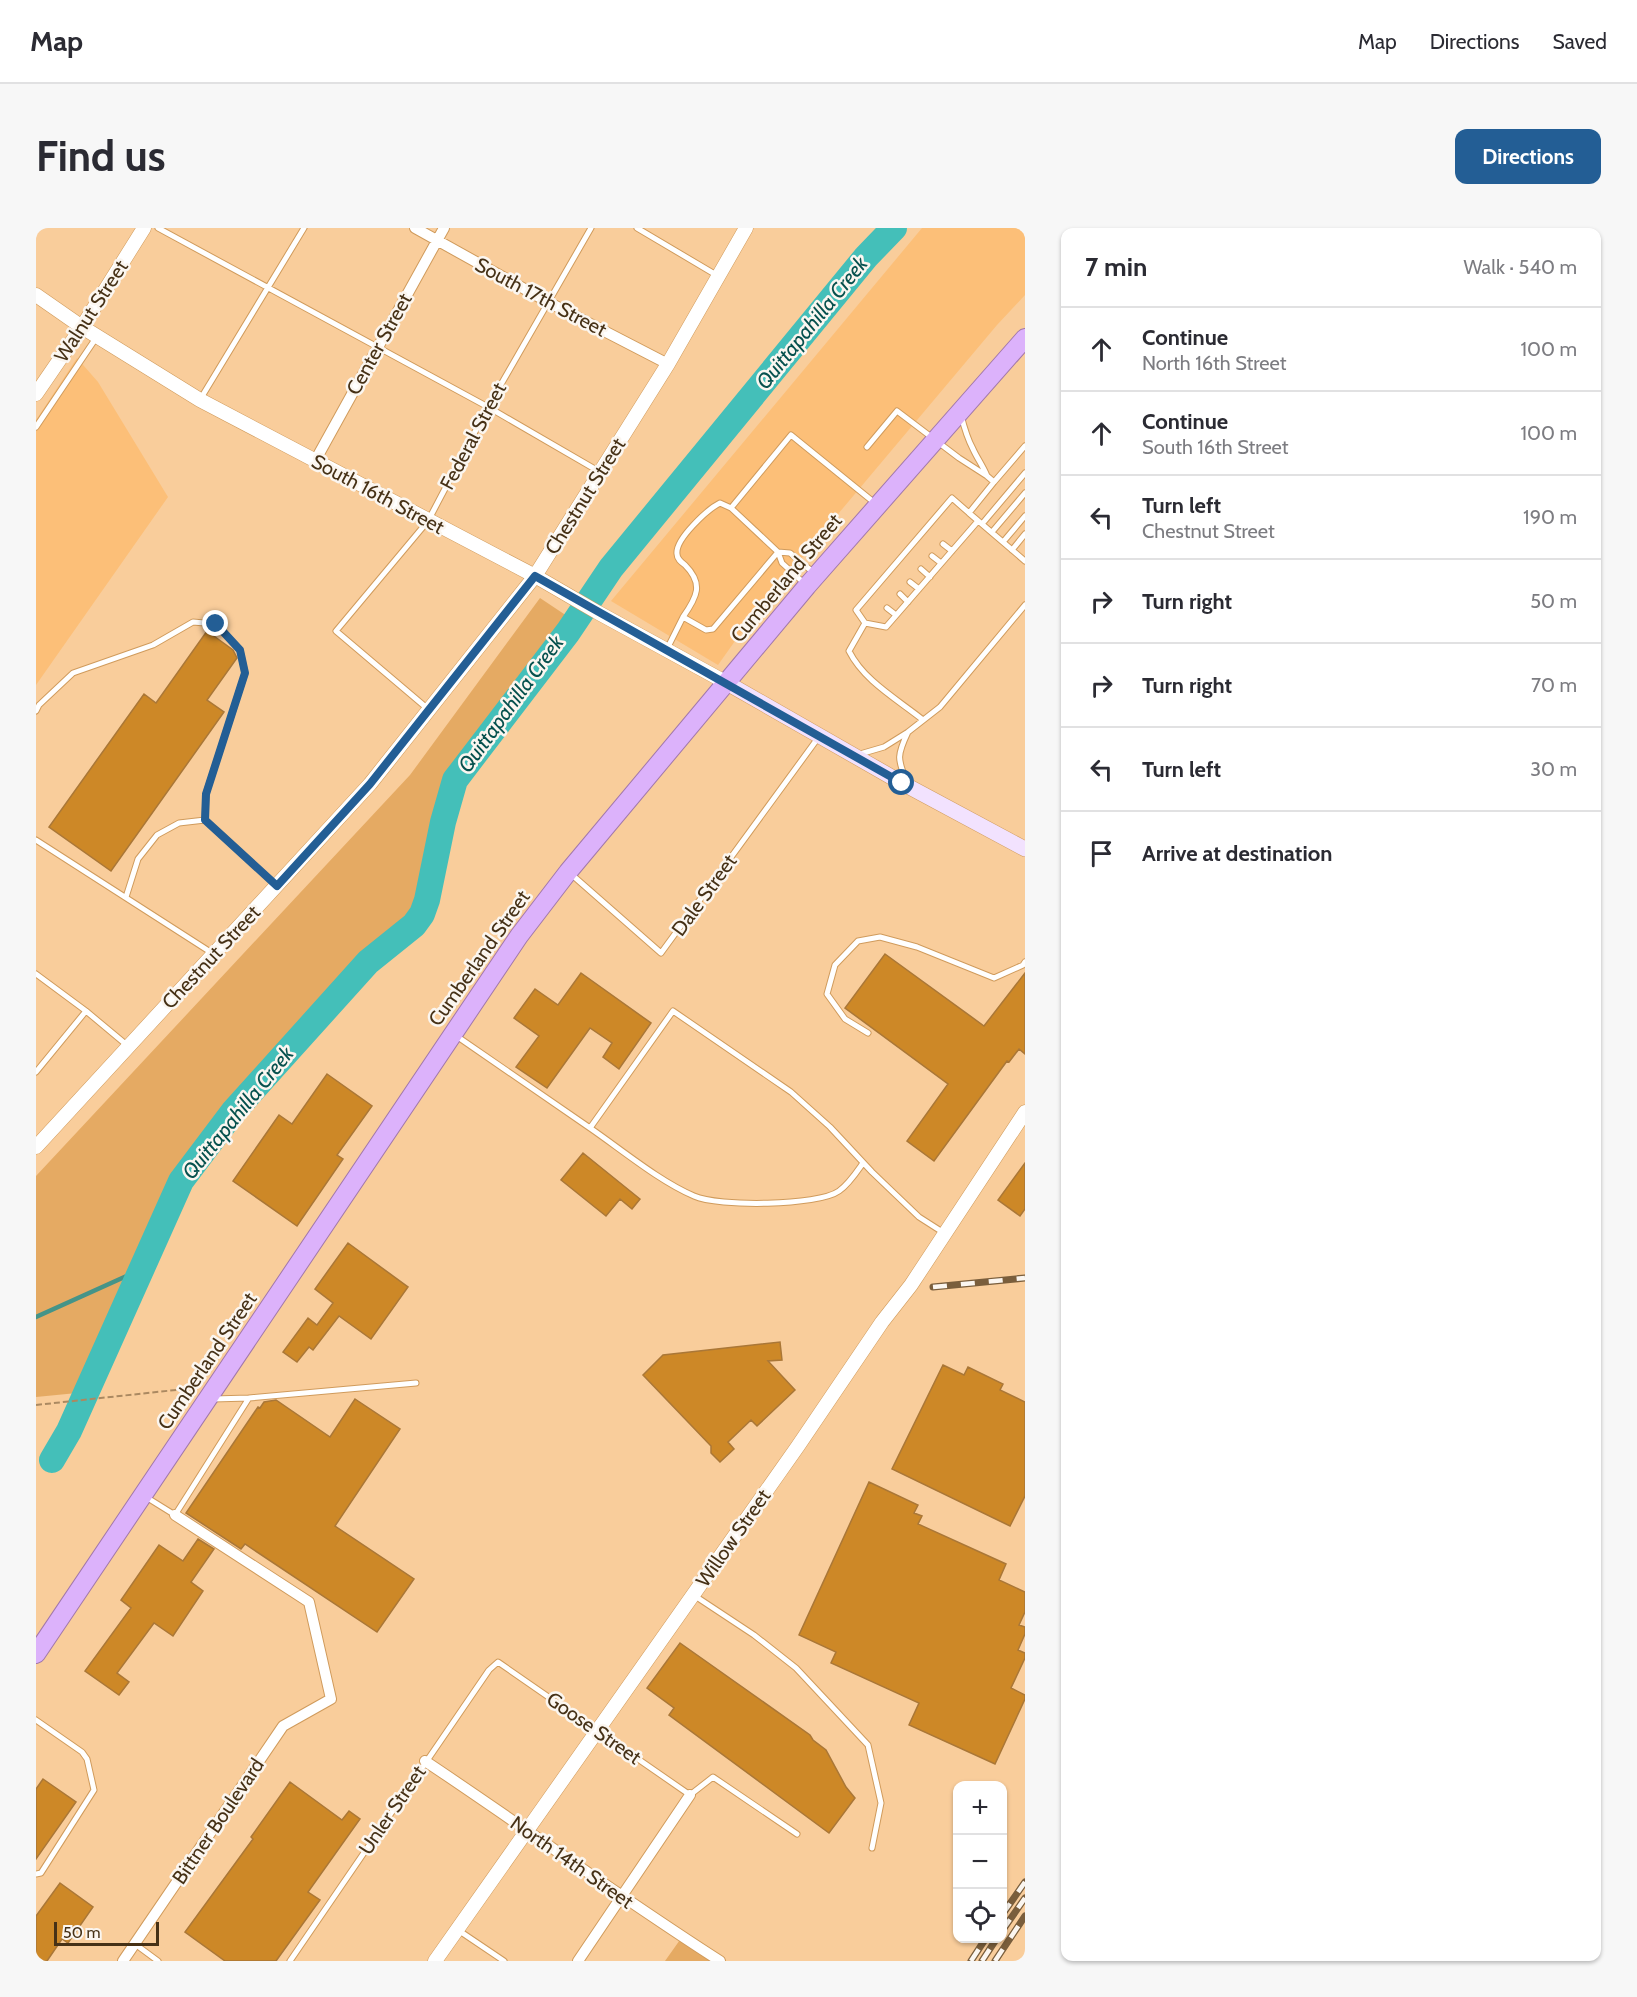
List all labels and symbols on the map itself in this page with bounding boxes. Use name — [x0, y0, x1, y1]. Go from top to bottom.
water label: Quittapahilla Creek — [751, 251, 873, 394]
street label: South 17th Street — [471, 252, 611, 342]
street label: Walnut Street — [49, 255, 133, 366]
street label: Center Street — [341, 289, 417, 399]
street label: Federal Street — [435, 378, 511, 494]
street label: Chestnut Street — [540, 433, 630, 559]
street label: South 16th Street — [308, 449, 449, 539]
street label: Cumberland Street — [725, 509, 847, 647]
route end — [202, 610, 228, 636]
water label: Quittapahilla Creek — [453, 630, 569, 777]
route start — [888, 769, 914, 795]
street label: Dale Street — [666, 849, 742, 940]
street label: Cumberland Street — [423, 885, 535, 1030]
street label: Chestnut Street — [157, 900, 265, 1014]
water label: Quittapahilla Creek — [177, 1041, 299, 1184]
street label: Cumberland Street — [152, 1288, 262, 1434]
street label: Willow Street — [691, 1484, 776, 1591]
street label: Goose Street — [542, 1687, 646, 1769]
street label: Bittner Boulevard — [167, 1754, 269, 1888]
street label: Unler Street — [353, 1761, 431, 1859]
street label: North 14th Street — [506, 1811, 638, 1913]
scale bar — [54, 1919, 159, 1946]

